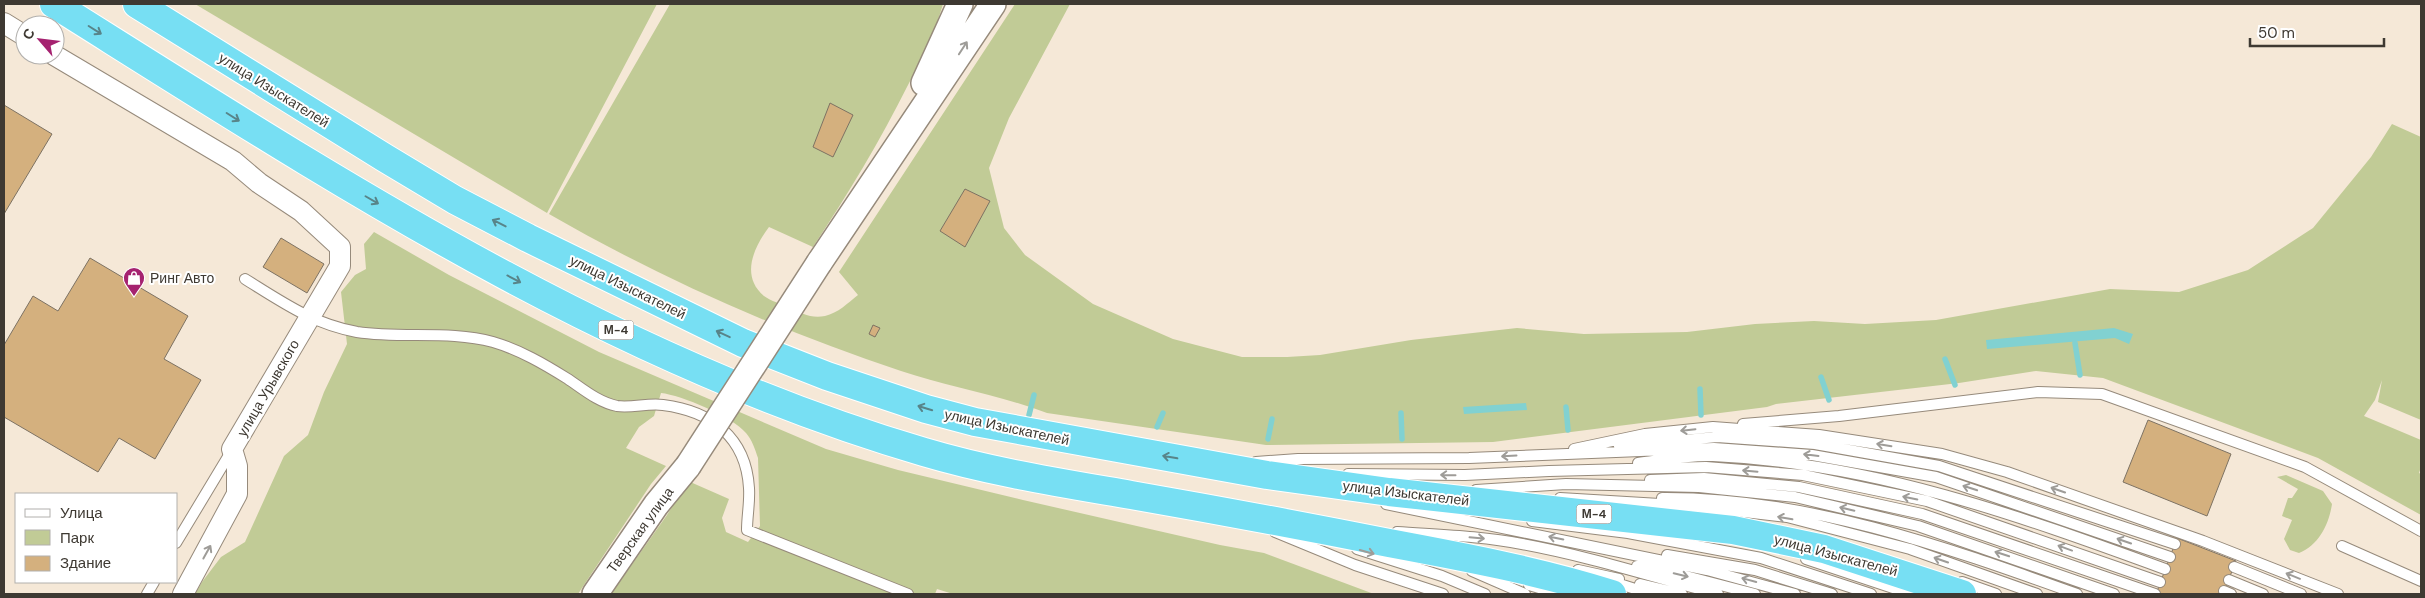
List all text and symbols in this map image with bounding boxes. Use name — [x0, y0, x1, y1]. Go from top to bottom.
north arrow — [15, 15, 65, 65]
scale bar — [2250, 15, 2384, 47]
text: 50 m — [2258, 23, 2295, 43]
text: С — [18, 25, 39, 43]
one-way arrow — [88, 25, 102, 35]
one-way arrow — [959, 42, 969, 56]
street label: улица Изыскателей — [215, 49, 333, 131]
one-way arrow — [225, 112, 239, 122]
one-way arrow — [364, 196, 378, 206]
one-way arrow — [492, 218, 507, 228]
street label: улица Изыскателей — [567, 251, 689, 323]
shop icon: Ринг Авто — [122, 266, 146, 297]
place label: Ринг Авто — [150, 269, 214, 287]
one-way arrow — [506, 275, 521, 284]
road number: М-4 — [598, 320, 634, 340]
one-way arrow — [716, 329, 731, 339]
street label: улица Урывского — [233, 336, 303, 440]
one-way arrow — [917, 403, 933, 413]
street label: улица Изыскателей — [943, 405, 1071, 449]
one-way arrow — [1680, 425, 1696, 435]
one-way arrow — [1877, 440, 1893, 450]
one-way arrow — [1804, 450, 1820, 460]
one-way arrow — [1162, 452, 1178, 462]
one-way arrow — [1501, 452, 1517, 461]
one-way arrow — [1743, 466, 1759, 476]
one-way arrow — [1440, 470, 1456, 480]
street label: улица Изыскателей — [1342, 476, 1470, 510]
street label: Тверская улица — [603, 483, 677, 576]
one-way arrow — [1963, 483, 1978, 492]
one-way arrow — [2050, 484, 2066, 494]
one-way arrow — [1903, 492, 1919, 502]
legend — [15, 493, 178, 583]
text: Улица — [60, 503, 103, 523]
road number: М-4 — [1576, 504, 1612, 524]
one-way arrow — [1839, 504, 1855, 513]
one-way arrow — [1777, 512, 1793, 522]
text: Парк — [60, 528, 94, 548]
street label: улица Изыскателей — [1772, 530, 1900, 580]
one-way arrow — [1469, 533, 1485, 542]
one-way arrow — [1548, 533, 1564, 543]
one-way arrow — [2117, 536, 2132, 545]
one-way arrow — [2057, 543, 2073, 552]
one-way arrow — [203, 545, 213, 559]
one-way arrow — [1358, 548, 1374, 558]
one-way arrow — [1995, 549, 2011, 559]
text: Здание — [60, 553, 111, 573]
one-way arrow — [1933, 555, 1949, 565]
one-way arrow — [1673, 571, 1689, 580]
one-way arrow — [2286, 571, 2301, 581]
one-way arrow — [1741, 575, 1757, 585]

